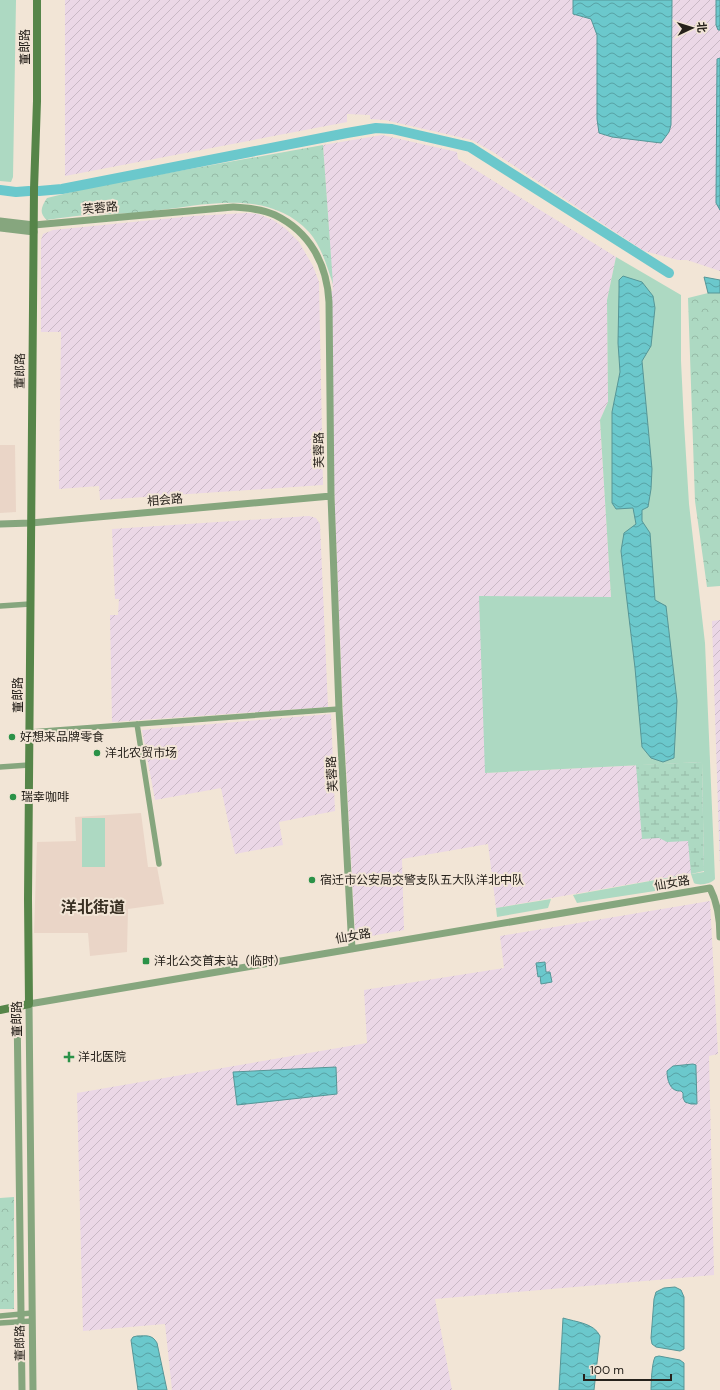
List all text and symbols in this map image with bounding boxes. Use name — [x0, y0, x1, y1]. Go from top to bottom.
north arrow — [672, 8, 712, 48]
text: 北 — [695, 21, 709, 33]
street label: 董郎路 — [17, 29, 33, 65]
street label: 芙蓉路 — [81, 198, 119, 218]
street label: 董郎路 — [12, 353, 28, 389]
street label: 芙蓉路 — [311, 432, 327, 468]
street label: 相会路 — [146, 490, 184, 510]
street label: 董郎路 — [10, 677, 26, 713]
place label: 好想来品牌零食 — [20, 729, 104, 745]
marker: 好想来品牌零食 — [7, 732, 17, 742]
place label: 洋北农贸市场 — [105, 745, 177, 761]
marker: 洋北农贸市场 — [92, 748, 102, 758]
street label: 芙蓉路 — [323, 756, 341, 792]
place label: 瑞幸咖啡 — [21, 789, 69, 805]
marker: 瑞幸咖啡 — [8, 792, 18, 802]
place label: 宿迁市公安局交警支队五大队洋北中队 — [320, 872, 524, 888]
street label: 仙女路 — [653, 872, 691, 894]
marker: 宿迁市公安局交警支队五大队洋北中队 — [307, 875, 317, 885]
district label: 洋北街道 — [61, 897, 125, 918]
street label: 仙女路 — [334, 925, 372, 947]
place label: 洋北公交首末站（临时） — [154, 953, 286, 969]
marker: 洋北公交首末站（临时） — [141, 956, 151, 966]
street label: 董郎路 — [9, 1001, 25, 1037]
place label: 洋北医院 — [78, 1049, 126, 1065]
marker: 洋北医院 — [63, 1051, 75, 1063]
street label: 董郎路 — [12, 1325, 28, 1361]
scale bar — [584, 1356, 671, 1382]
text: 100 m — [590, 1362, 624, 1378]

